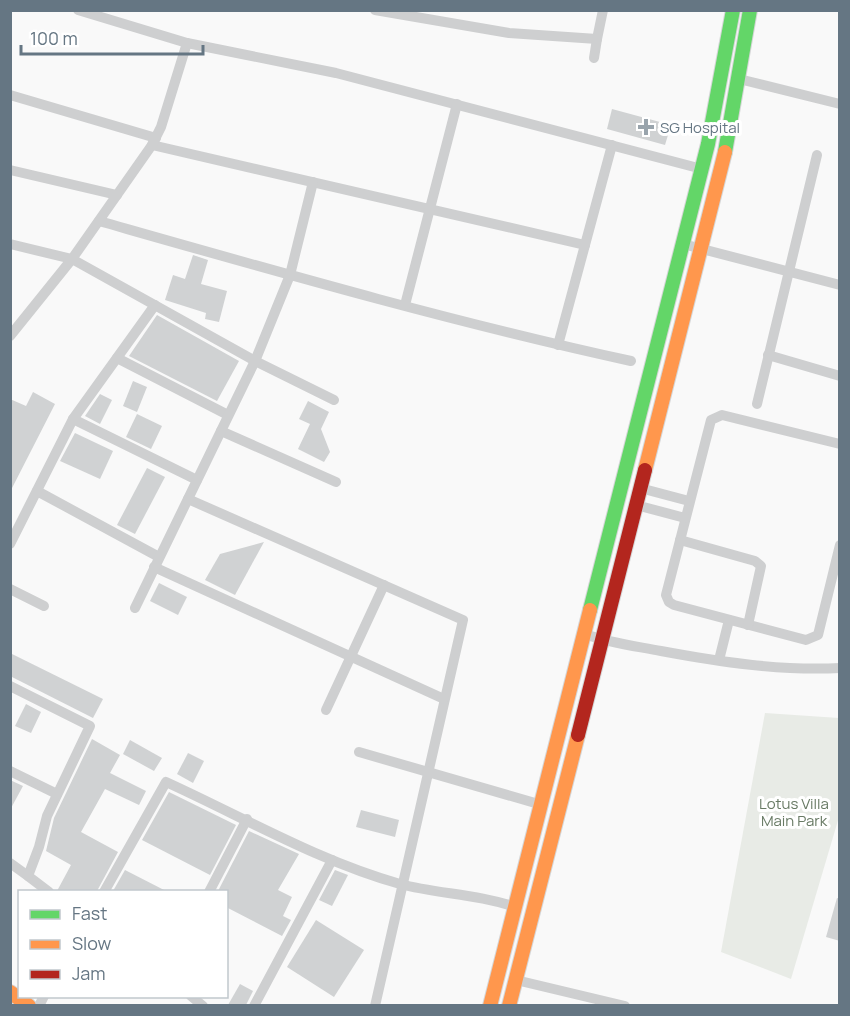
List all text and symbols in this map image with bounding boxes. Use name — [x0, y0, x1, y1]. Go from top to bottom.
scale bar — [21, 18, 202, 56]
text: 100 m — [30, 26, 78, 50]
place label: SG Hospital — [660, 117, 740, 138]
marker: SG Hospital — [637, 118, 655, 136]
park label: Lotus Villa Main Park — [759, 793, 829, 831]
legend — [18, 890, 228, 998]
text: Fast — [72, 901, 107, 925]
text: Slow — [72, 931, 112, 955]
text: Jam — [72, 961, 106, 985]

